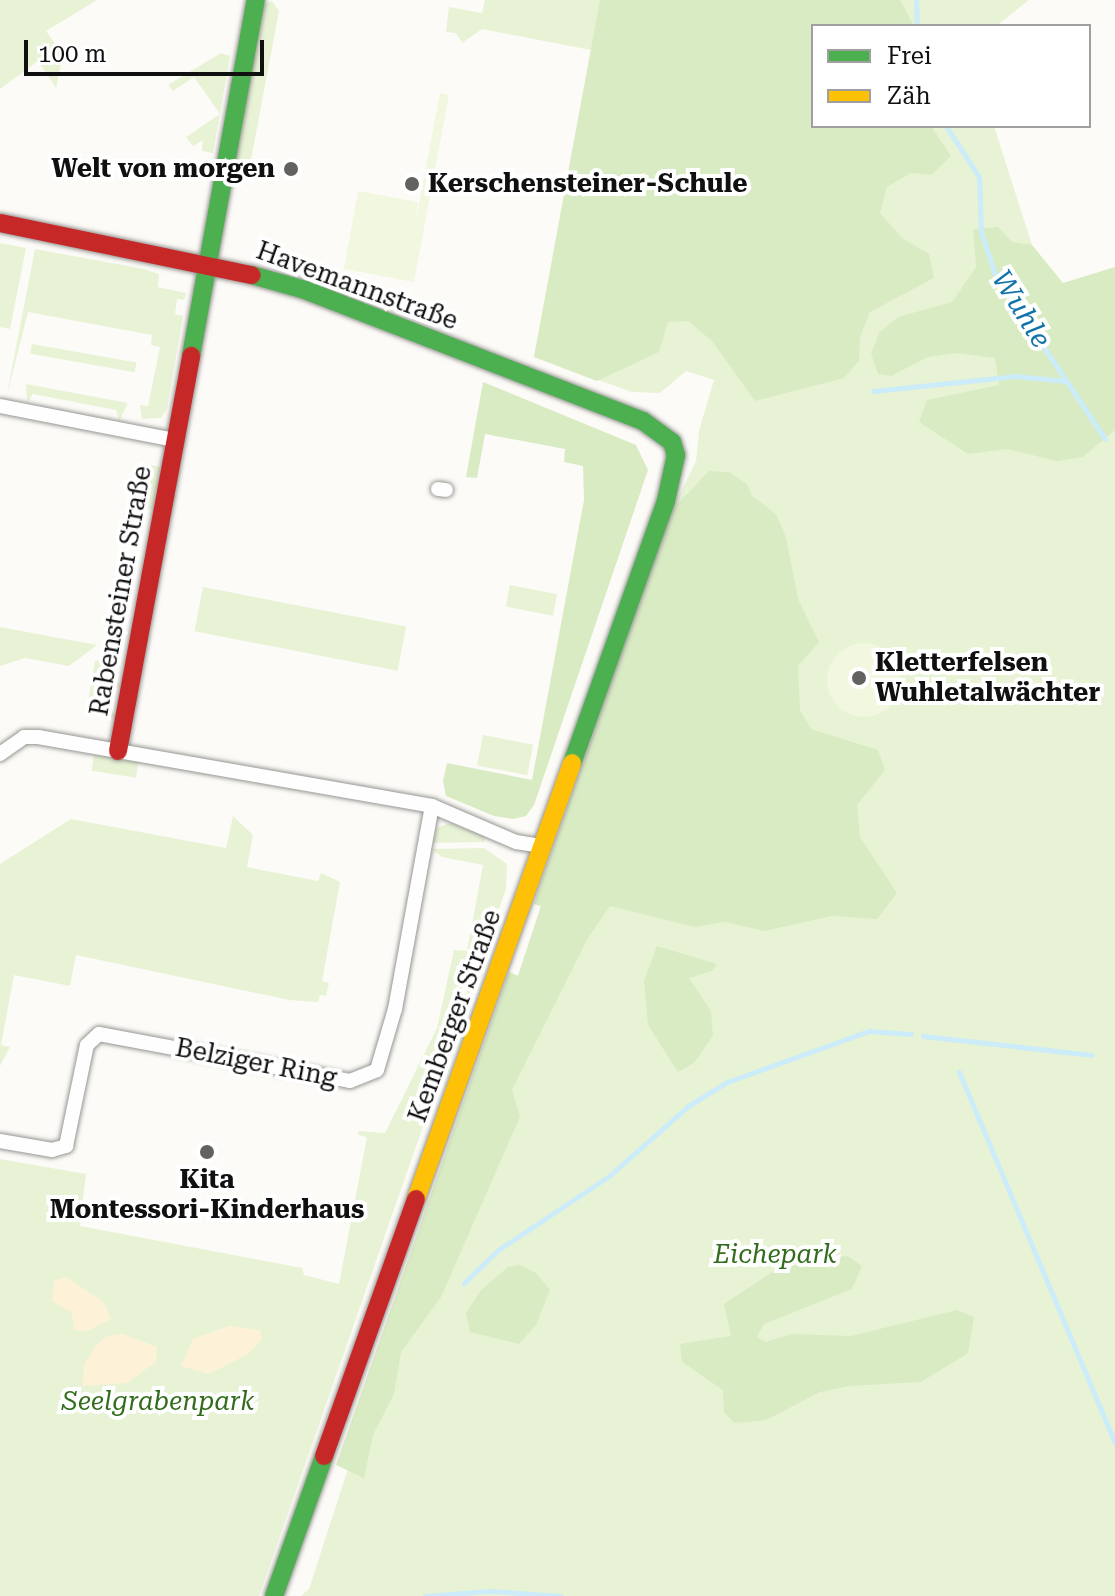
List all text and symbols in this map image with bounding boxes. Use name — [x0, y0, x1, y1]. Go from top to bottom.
scale bar — [28, 24, 268, 74]
legend — [811, 24, 1091, 128]
text: 100 m — [38, 40, 106, 68]
text: Frei — [887, 42, 932, 70]
text: Zäh — [887, 82, 931, 110]
place label: Welt von morgen — [51, 153, 275, 185]
marker: Welt von morgen — [282, 160, 300, 178]
place label: Kerschensteiner-Schule — [428, 168, 748, 200]
marker: Kerschensteiner-Schule — [403, 175, 421, 193]
street label: Havemannstraße — [252, 235, 462, 337]
water label: Wuhle — [984, 264, 1058, 354]
street label: Rabensteiner Straße — [84, 464, 158, 718]
place label: Kletterfelsen Wuhletalwächter — [875, 647, 1100, 708]
marker: Kletterfelsen Wuhletalwächter — [850, 669, 868, 687]
street label: Kemberger Straße — [402, 906, 508, 1126]
street label: Belziger Ring — [173, 1032, 339, 1094]
marker: Kita Montessori-Kinderhaus — [198, 1143, 216, 1161]
place label: Kita Montessori-Kinderhaus — [50, 1164, 364, 1226]
park label: Eichepark — [713, 1239, 837, 1271]
park label: Seelgrabenpark — [62, 1386, 254, 1418]

